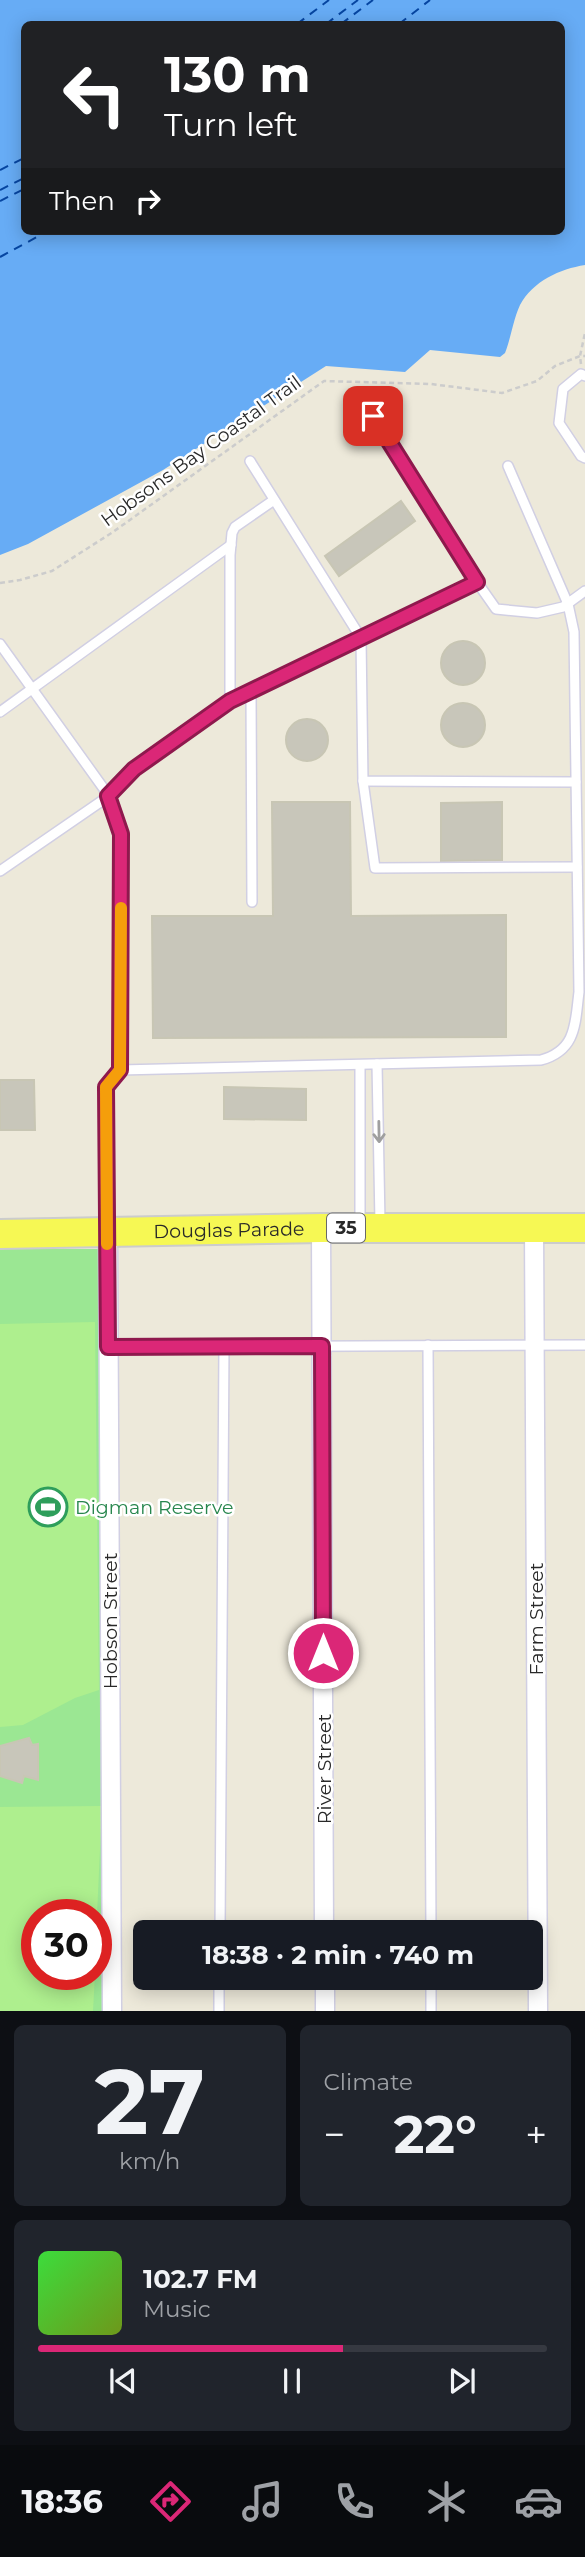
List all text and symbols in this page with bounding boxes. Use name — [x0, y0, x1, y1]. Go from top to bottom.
text: 130 m — [164, 45, 311, 104]
icon: left — [49, 49, 140, 140]
text: Turn left — [164, 105, 298, 144]
icon: right — [129, 182, 167, 220]
text: Then — [49, 185, 115, 217]
street label: Hobsons Bay Coastal Trail — [96, 371, 306, 531]
pin — [343, 386, 403, 446]
icon: arrive — [354, 397, 392, 435]
one-way arrow — [372, 1121, 385, 1144]
road number: 35 — [327, 1213, 365, 1242]
street label: Douglas Parade — [153, 1217, 305, 1243]
sports icon: Digman Reserve — [27, 1486, 69, 1528]
place label: Digman Reserve — [75, 1496, 233, 1519]
street label: Hobson Street — [99, 1552, 122, 1689]
street label: Farm Street — [525, 1562, 548, 1675]
position arrow — [286, 1616, 360, 1690]
street label: River Street — [313, 1714, 336, 1824]
speed limit sign: 30 — [21, 1899, 112, 1990]
text: 18:38 · 2 min · 740 m — [202, 1939, 474, 1971]
text: 27 — [95, 2046, 205, 2157]
text: Climate — [324, 2068, 413, 2096]
text: 22° — [394, 2103, 477, 2166]
text: − — [324, 2111, 345, 2158]
text: + — [525, 2111, 547, 2158]
text: km/h — [119, 2147, 180, 2175]
text: 102.7 FM — [143, 2263, 258, 2295]
text: Music — [143, 2295, 211, 2323]
icon: previous — [104, 2362, 142, 2400]
icon: pause — [273, 2362, 311, 2400]
icon: next — [443, 2362, 481, 2400]
icon: directions — [146, 2477, 195, 2526]
icon: music — [238, 2477, 287, 2526]
icon: phone — [330, 2477, 379, 2526]
icon: climate — [422, 2477, 471, 2526]
icon: car — [514, 2477, 563, 2526]
text: 18:36 — [22, 2482, 103, 2521]

